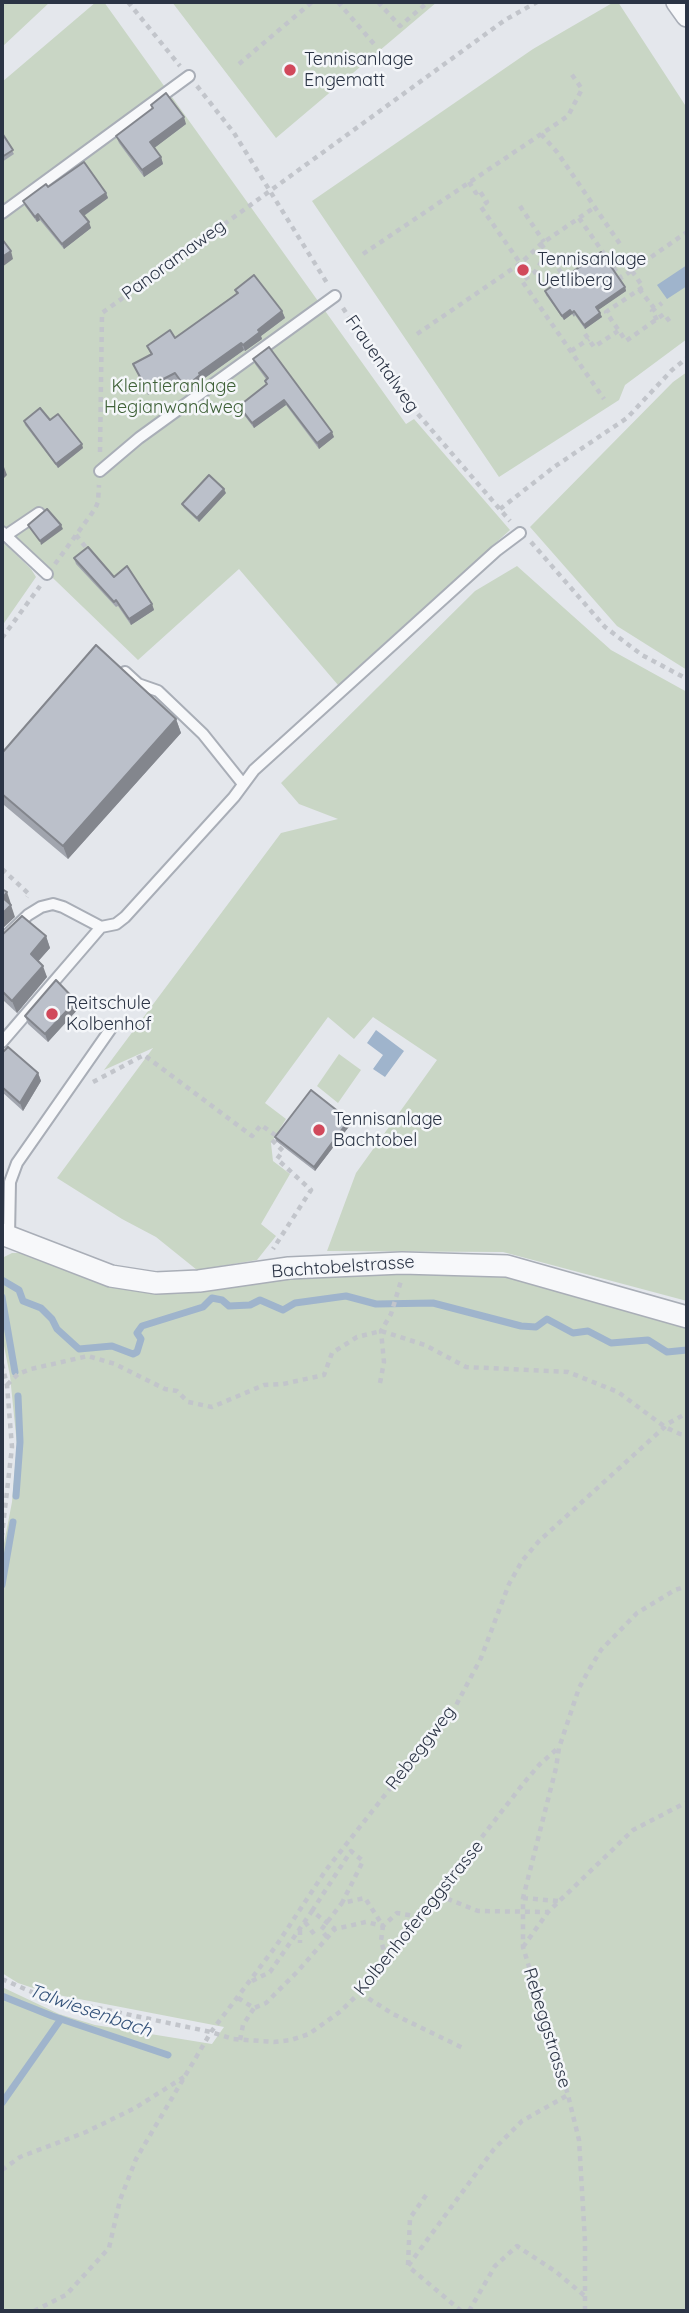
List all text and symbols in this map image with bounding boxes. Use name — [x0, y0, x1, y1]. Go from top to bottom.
place label: Tennisanlage Engematt — [304, 49, 414, 92]
marker: Tennisanlage Engematt — [282, 62, 298, 78]
street label: Panoramaweg — [118, 215, 230, 305]
place label: Tennisanlage Uetliberg — [537, 249, 647, 292]
marker: Tennisanlage Uetliberg — [515, 262, 531, 278]
street label: Frauentalweg — [340, 311, 424, 417]
park label: Kleintieranlage Hegianwandweg — [104, 376, 244, 418]
place label: Reitschule Kolbenhof — [66, 993, 152, 1036]
marker: Reitschule Kolbenhof — [44, 1006, 60, 1022]
place label: Tennisanlage Bachtobel — [333, 1109, 443, 1152]
marker: Tennisanlage Bachtobel — [311, 1122, 327, 1138]
street label: Bachtobelstrasse — [271, 1251, 415, 1283]
street label: Rebeggweg — [382, 1702, 460, 1794]
street label: Kolbenhofereggstrasse — [350, 1836, 488, 2000]
street label: Rebeggstrasse — [518, 1965, 576, 2091]
water label: Talwiesenbach — [26, 1979, 154, 2043]

